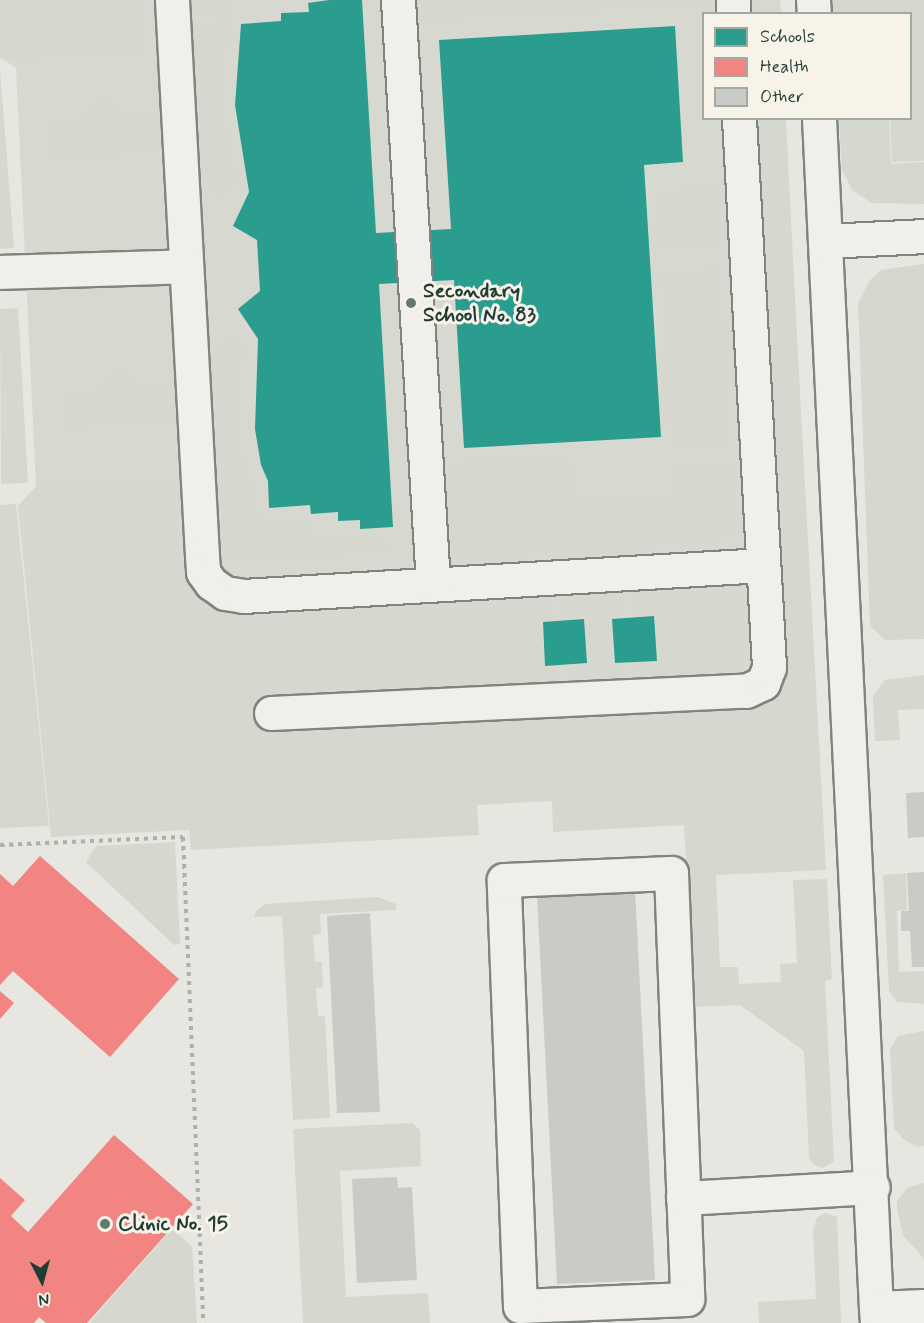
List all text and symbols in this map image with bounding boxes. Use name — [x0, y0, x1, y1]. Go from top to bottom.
legend — [702, 12, 912, 120]
text: Schools — [760, 25, 815, 49]
text: Health — [760, 55, 809, 79]
text: Other — [760, 85, 804, 109]
place label: Secondary School No. 83 — [423, 278, 536, 328]
marker: Secondary School No. 83 — [404, 296, 418, 310]
place label: Clinic No. 15 — [118, 1211, 229, 1237]
marker: Clinic No. 15 — [96, 1215, 114, 1233]
north arrow — [12, 1251, 72, 1311]
text: N — [38, 1288, 50, 1310]

